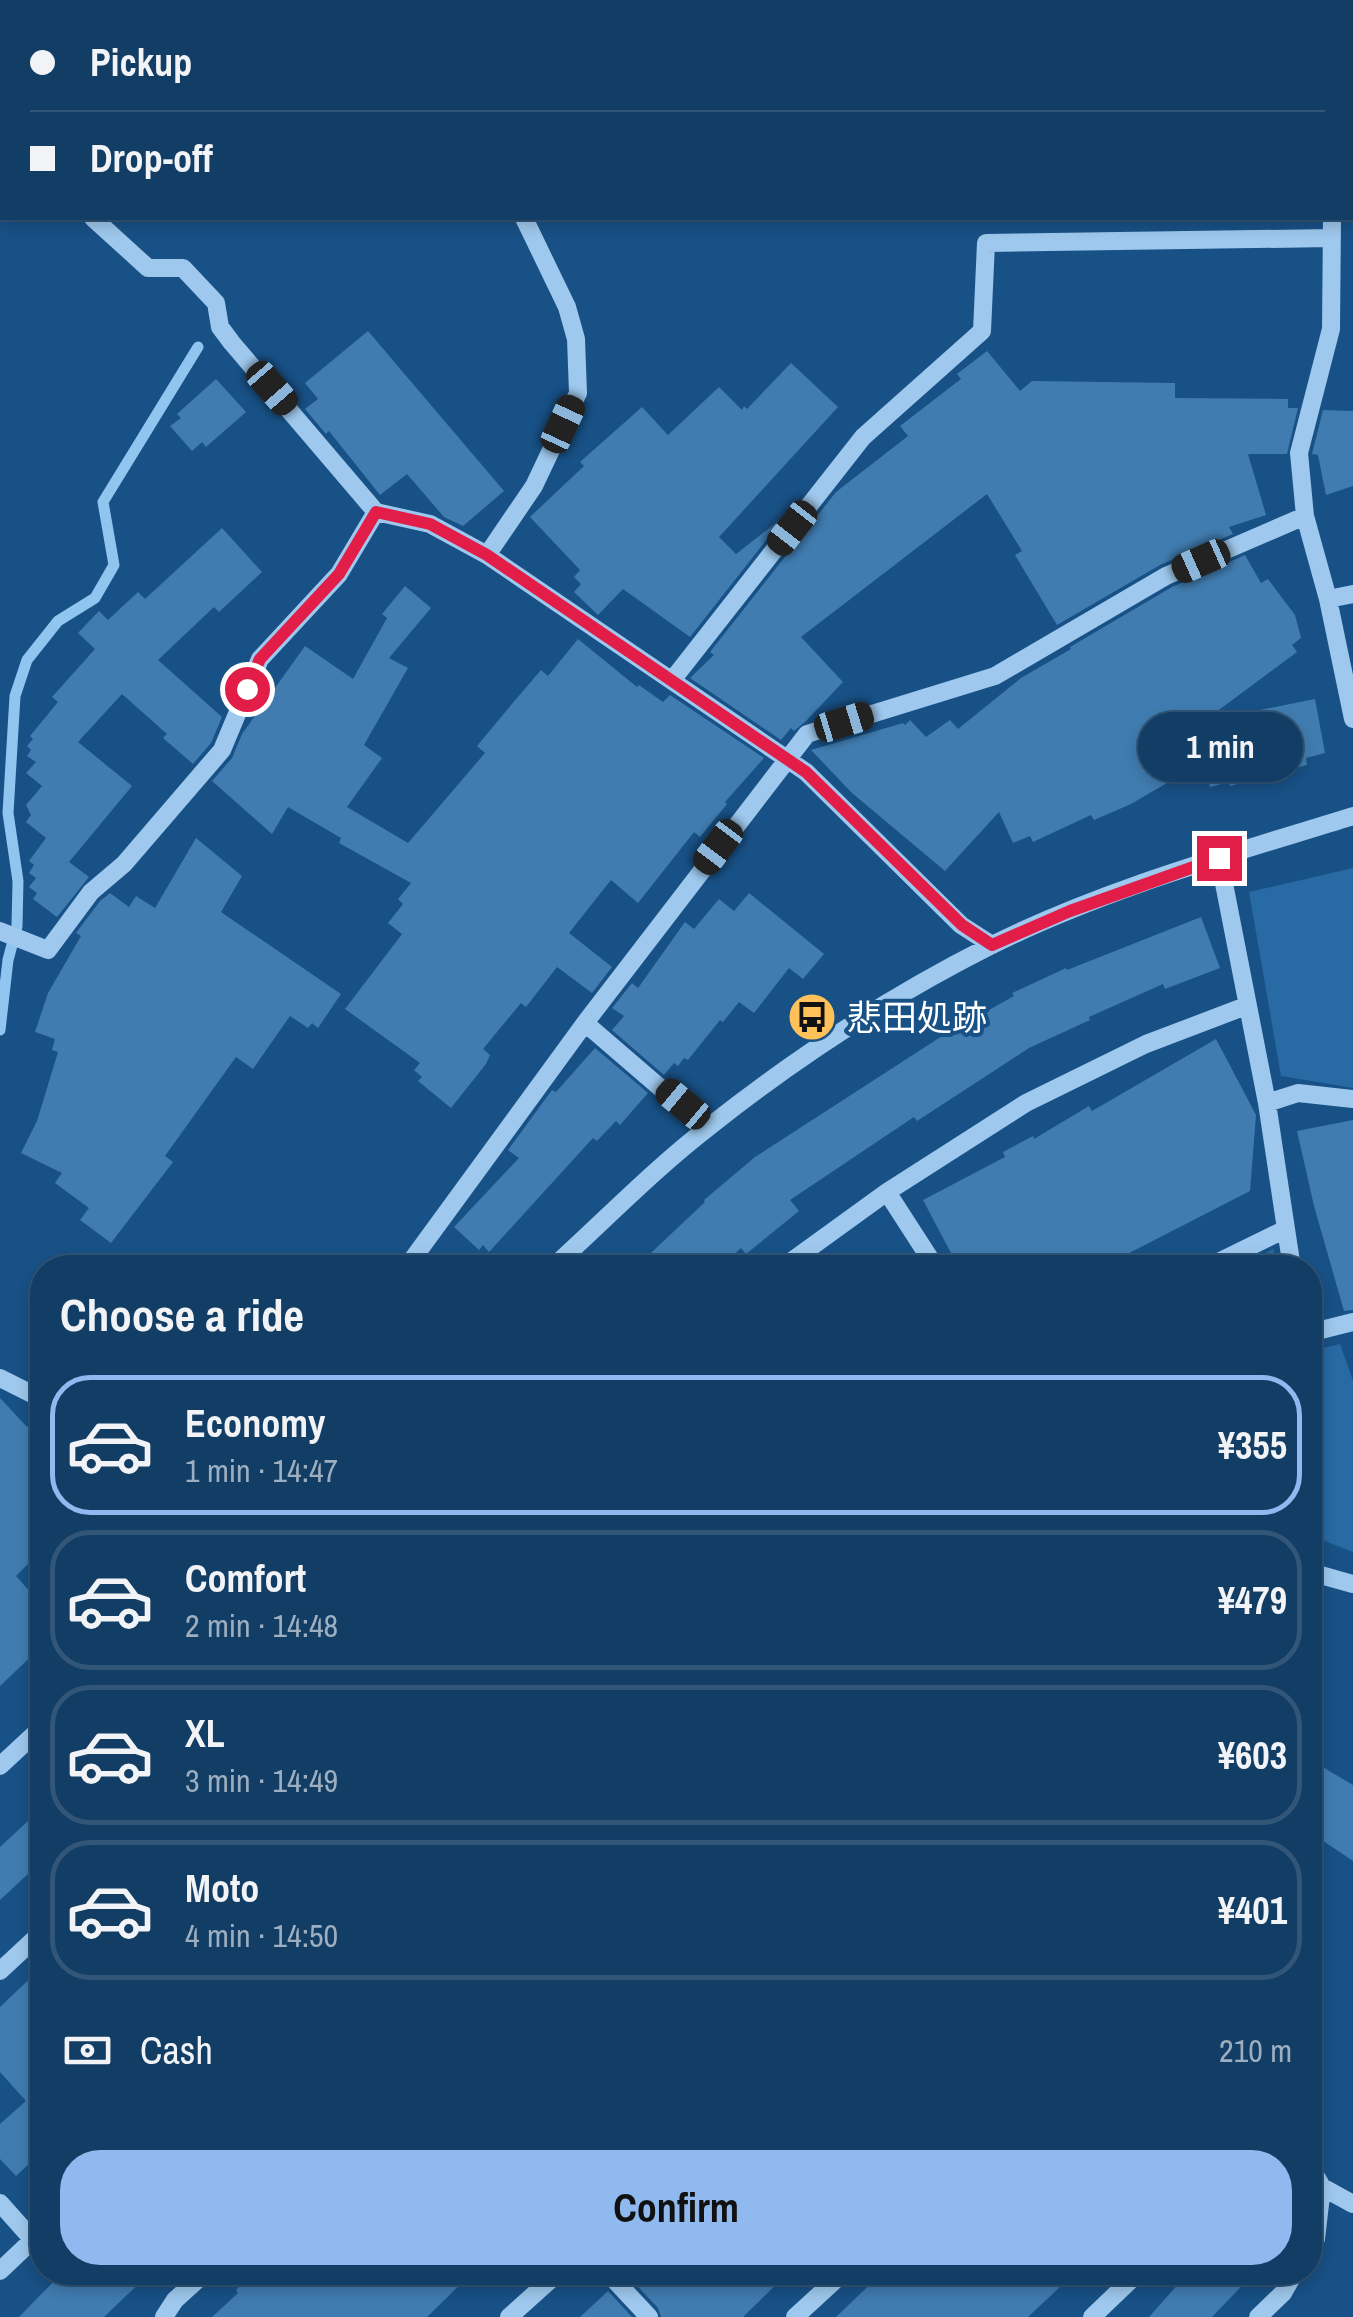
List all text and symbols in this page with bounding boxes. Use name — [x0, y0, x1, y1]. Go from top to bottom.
text: Pickup — [90, 37, 192, 88]
text: Drop-off — [90, 133, 213, 184]
car — [241, 356, 303, 420]
car — [537, 390, 589, 458]
car — [762, 495, 822, 561]
car — [1167, 535, 1235, 587]
route start — [225, 667, 270, 712]
car — [811, 699, 877, 745]
callout: 1 min — [1136, 713, 1302, 783]
text: 1 min — [1186, 725, 1255, 768]
car — [688, 814, 748, 880]
route end — [1197, 836, 1242, 881]
bus stop icon: 悲田処跡 — [786, 991, 838, 1043]
place label: 悲田処跡 — [847, 994, 987, 1041]
car — [650, 1073, 716, 1135]
text: Choose a ride — [60, 1284, 304, 1345]
text: Economy — [185, 1398, 325, 1449]
icon: car — [65, 1400, 155, 1490]
text: ¥355 — [1218, 1420, 1287, 1471]
text: 1 min · 14:47 — [185, 1449, 338, 1492]
text: Comfort — [185, 1553, 306, 1604]
icon: car — [65, 1555, 155, 1645]
text: ¥479 — [1218, 1575, 1287, 1626]
text: 2 min · 14:48 — [185, 1604, 338, 1647]
text: XL — [185, 1708, 225, 1759]
icon: car — [65, 1710, 155, 1800]
text: ¥603 — [1218, 1730, 1287, 1781]
text: 3 min · 14:49 — [185, 1759, 338, 1802]
text: Moto — [185, 1863, 259, 1914]
icon: car — [65, 1865, 155, 1955]
text: ¥401 — [1218, 1885, 1287, 1936]
text: 4 min · 14:50 — [185, 1914, 338, 1957]
icon: cash — [60, 2023, 115, 2078]
text: Cash — [140, 2025, 213, 2076]
text: 210 m — [1219, 2029, 1292, 2072]
button: Confirm — [60, 2150, 1292, 2265]

